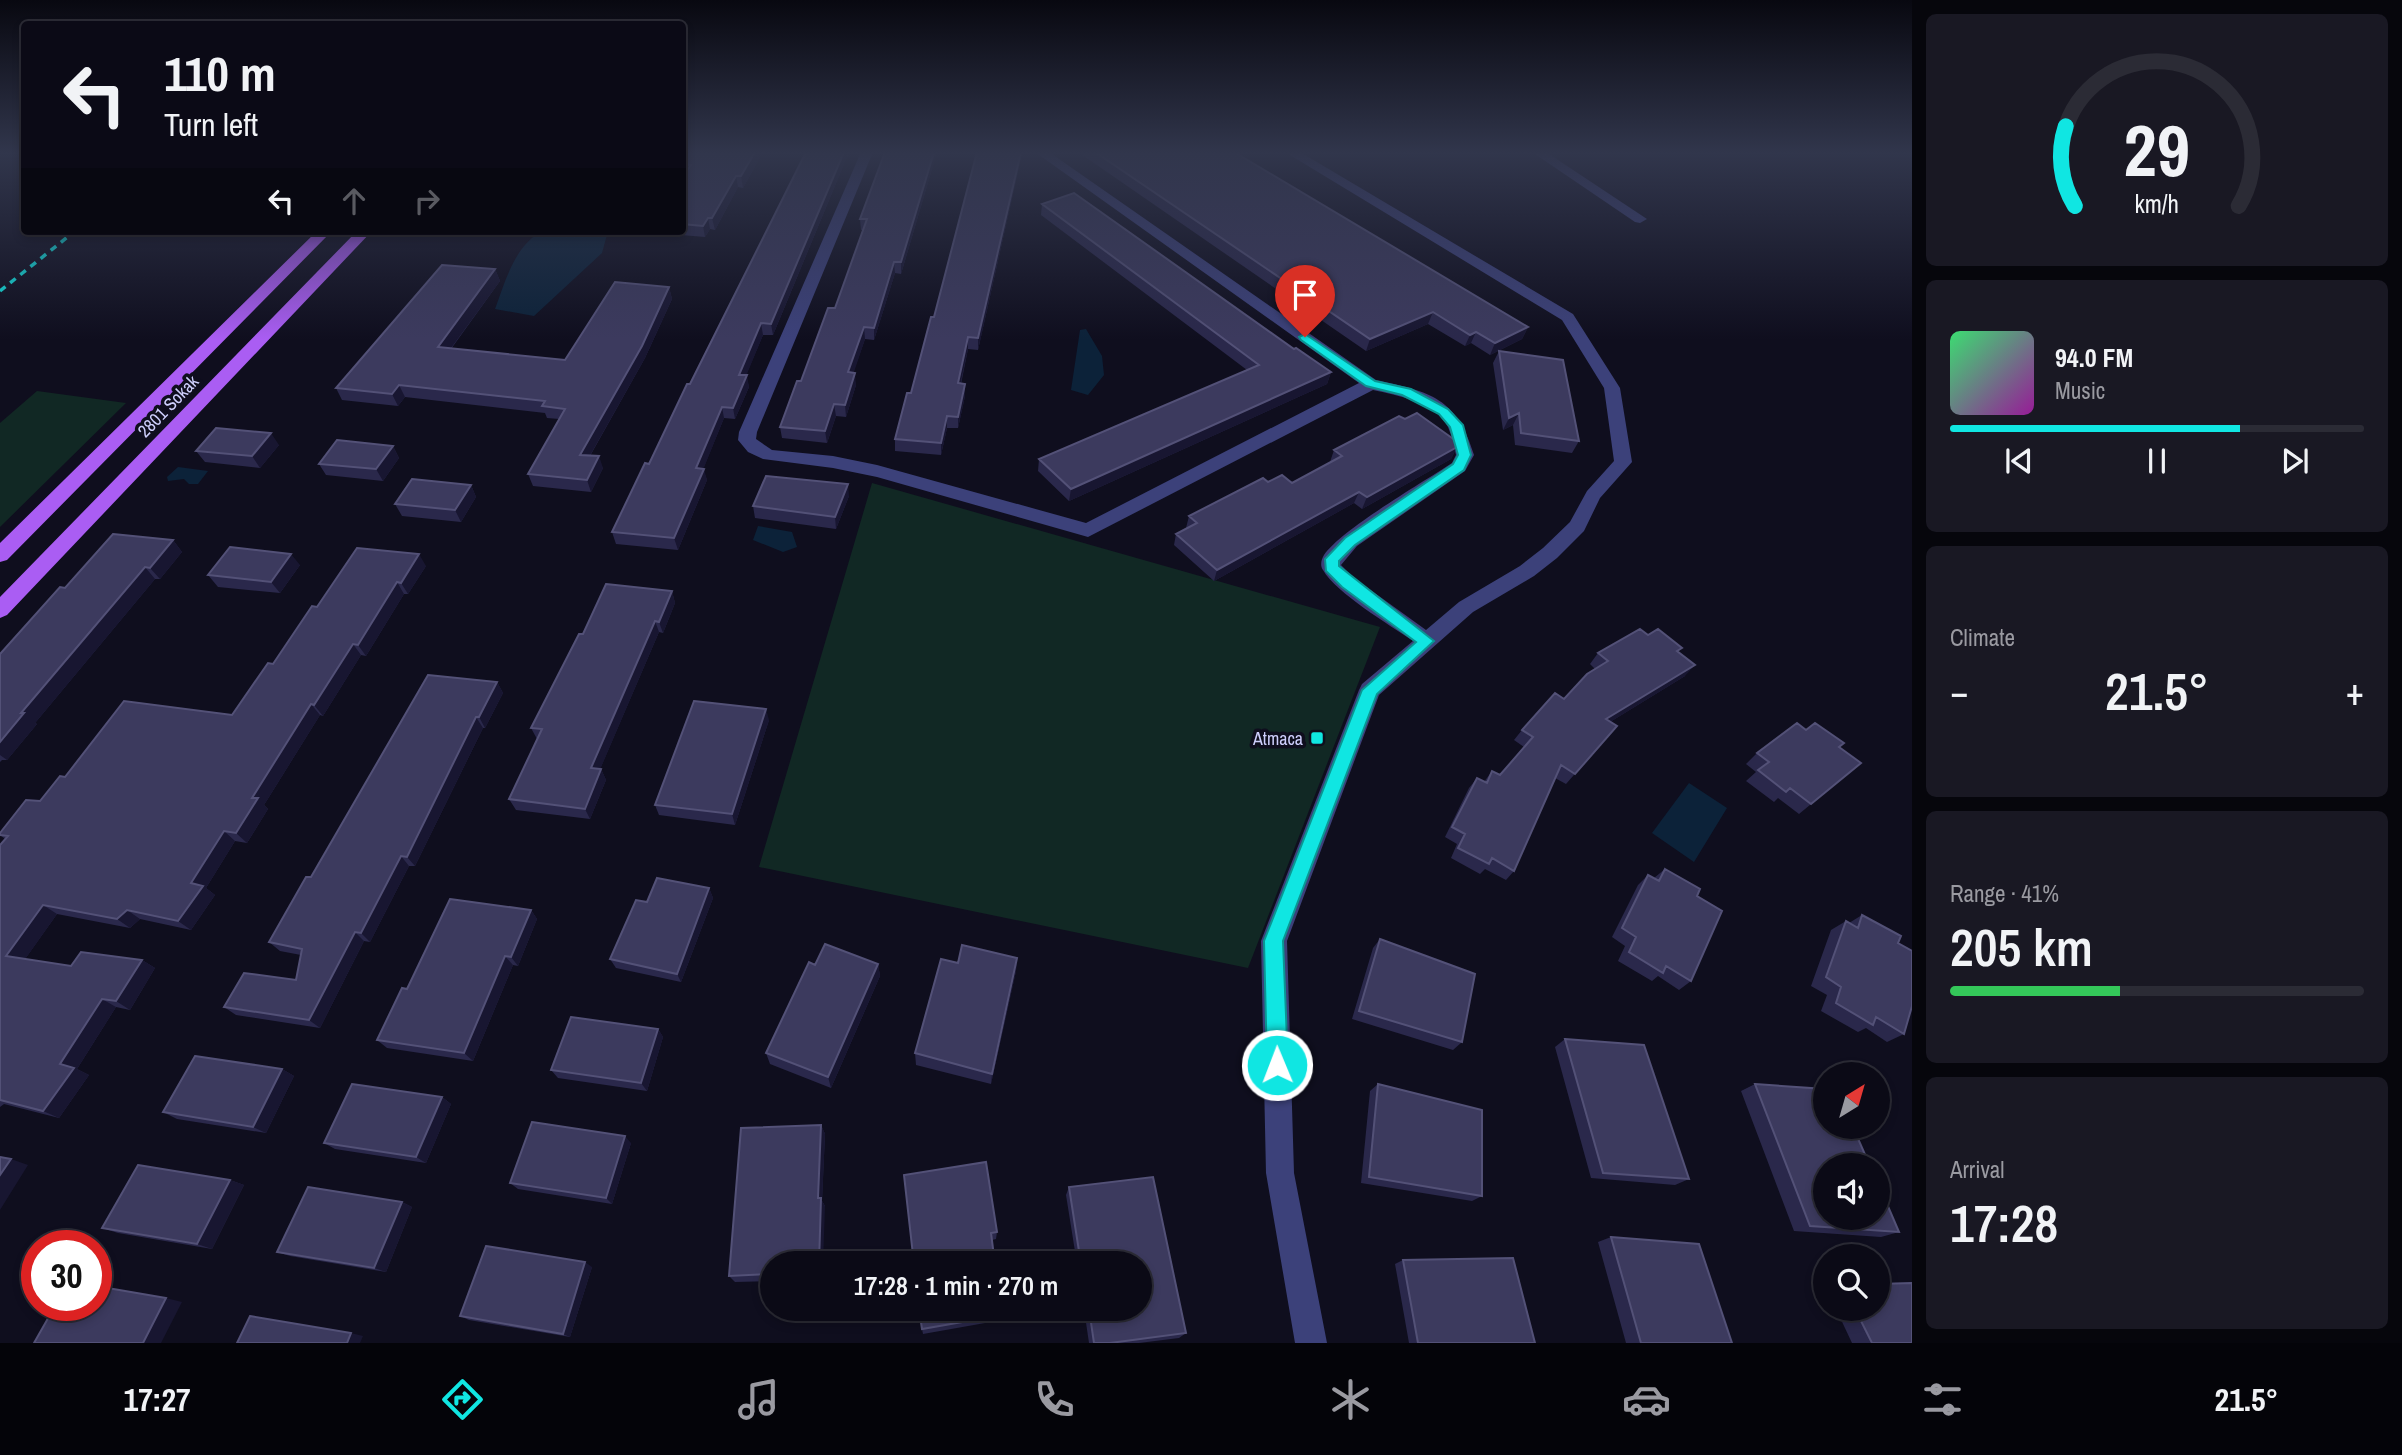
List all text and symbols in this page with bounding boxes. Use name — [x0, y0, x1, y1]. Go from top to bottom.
text: 110 m — [164, 40, 276, 106]
icon: left — [49, 49, 140, 140]
text: 29 — [2124, 101, 2190, 199]
text: Turn left — [164, 103, 258, 146]
icon: left — [262, 182, 300, 220]
icon: ahead — [335, 182, 373, 220]
icon: right — [408, 182, 446, 220]
text: km/h — [2135, 187, 2179, 221]
pin — [1275, 265, 1335, 337]
icon: arrive — [1286, 276, 1324, 314]
text: 94.0 FM — [2055, 340, 2133, 375]
street label: 2801 Sokak — [132, 369, 204, 443]
text: Music — [2055, 375, 2105, 406]
icon: previous — [2000, 442, 2038, 480]
icon: pause — [2138, 442, 2176, 480]
icon: next — [2276, 442, 2314, 480]
text: Climate — [1950, 622, 2015, 653]
text: 21.5° — [2105, 656, 2209, 726]
text: − — [1950, 666, 1968, 717]
text: + — [2346, 666, 2364, 717]
place label: Atmaca — [1252, 726, 1303, 751]
marker: Atmaca — [1309, 730, 1325, 746]
text: Range · 41% — [1950, 878, 2059, 909]
text: 205 km — [1950, 912, 2093, 982]
position arrow — [1240, 1028, 1314, 1102]
north arrow — [1813, 1062, 1890, 1139]
map controls — [1813, 1062, 1890, 1321]
button: sound — [1813, 1153, 1890, 1230]
text: Arrival — [1950, 1154, 2005, 1185]
text: 17:28 — [1950, 1188, 2058, 1258]
speed limit sign: 30 — [21, 1230, 112, 1321]
button: search — [1813, 1244, 1890, 1321]
text: 17:28 · 1 min · 270 m — [854, 1268, 1058, 1303]
icon: directions — [438, 1375, 487, 1424]
icon: music — [734, 1375, 783, 1424]
icon: phone — [1030, 1375, 1079, 1424]
icon: climate — [1326, 1375, 1375, 1424]
icon: car — [1622, 1375, 1671, 1424]
icon: filters — [1918, 1375, 1967, 1424]
text: 17:27 — [124, 1378, 191, 1421]
text: 21.5° — [2215, 1378, 2278, 1421]

